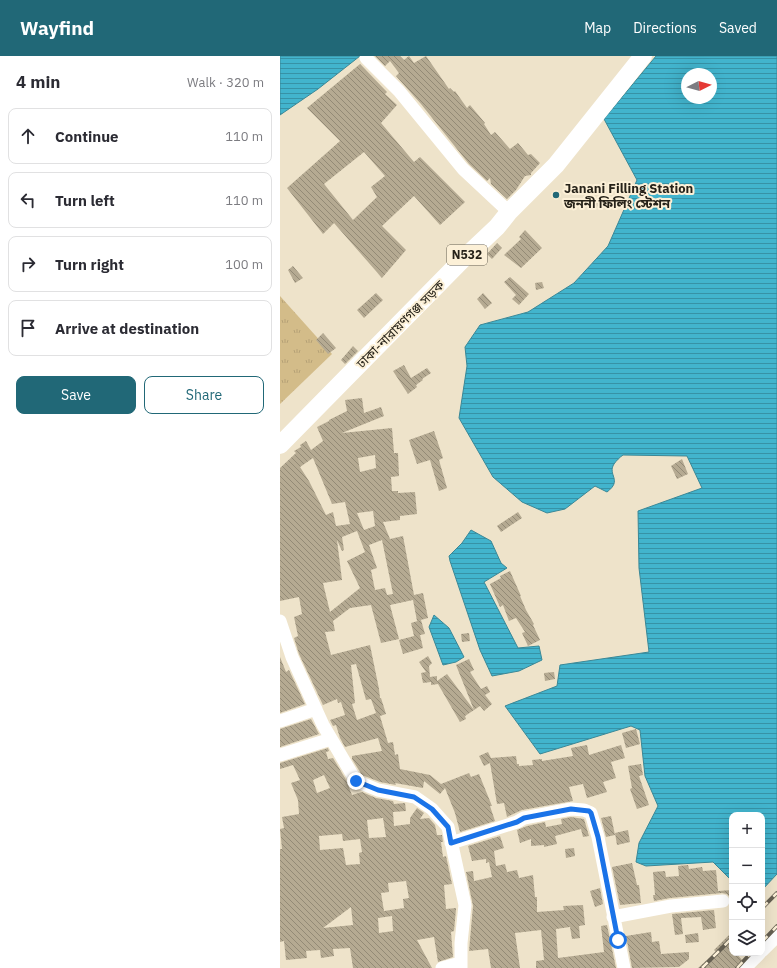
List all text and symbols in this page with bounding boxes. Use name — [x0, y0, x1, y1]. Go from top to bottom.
text: Wayfind — [20, 16, 94, 40]
text: Map — [584, 19, 611, 37]
text: Directions — [633, 19, 697, 37]
text: Saved — [719, 19, 757, 37]
north arrow — [681, 68, 717, 104]
text: 4 min — [16, 71, 60, 93]
text: Walk · 320 m — [187, 74, 264, 91]
icon: ahead — [17, 125, 39, 147]
text: Continue — [55, 127, 119, 146]
text: 110 m — [225, 128, 263, 145]
place label: Janani Filling Station জননী ফিলিং স্টেশন — [563, 180, 693, 212]
icon: left — [17, 189, 39, 211]
marker: Janani Filling Station জননী ফিলিং স্টেশন — [551, 190, 561, 200]
text: Turn left — [55, 191, 115, 210]
text: 110 m — [225, 192, 263, 209]
road number: N532 — [447, 245, 487, 265]
icon: right — [17, 253, 39, 275]
text: Turn right — [55, 255, 124, 274]
text: 100 m — [225, 256, 263, 273]
street label: ঢাকা-নারায়ণগঞ্জ সড়ক — [352, 276, 448, 373]
icon: arrive — [17, 317, 39, 339]
text: Arrive at destination — [55, 319, 199, 338]
button: Save — [16, 376, 136, 414]
button: Share — [144, 376, 264, 414]
route end — [347, 772, 365, 790]
map controls — [729, 812, 765, 956]
button: + — [729, 812, 765, 848]
button: − — [729, 848, 765, 884]
button: locate — [729, 884, 765, 920]
button: layers — [729, 920, 765, 956]
route start — [609, 931, 627, 949]

